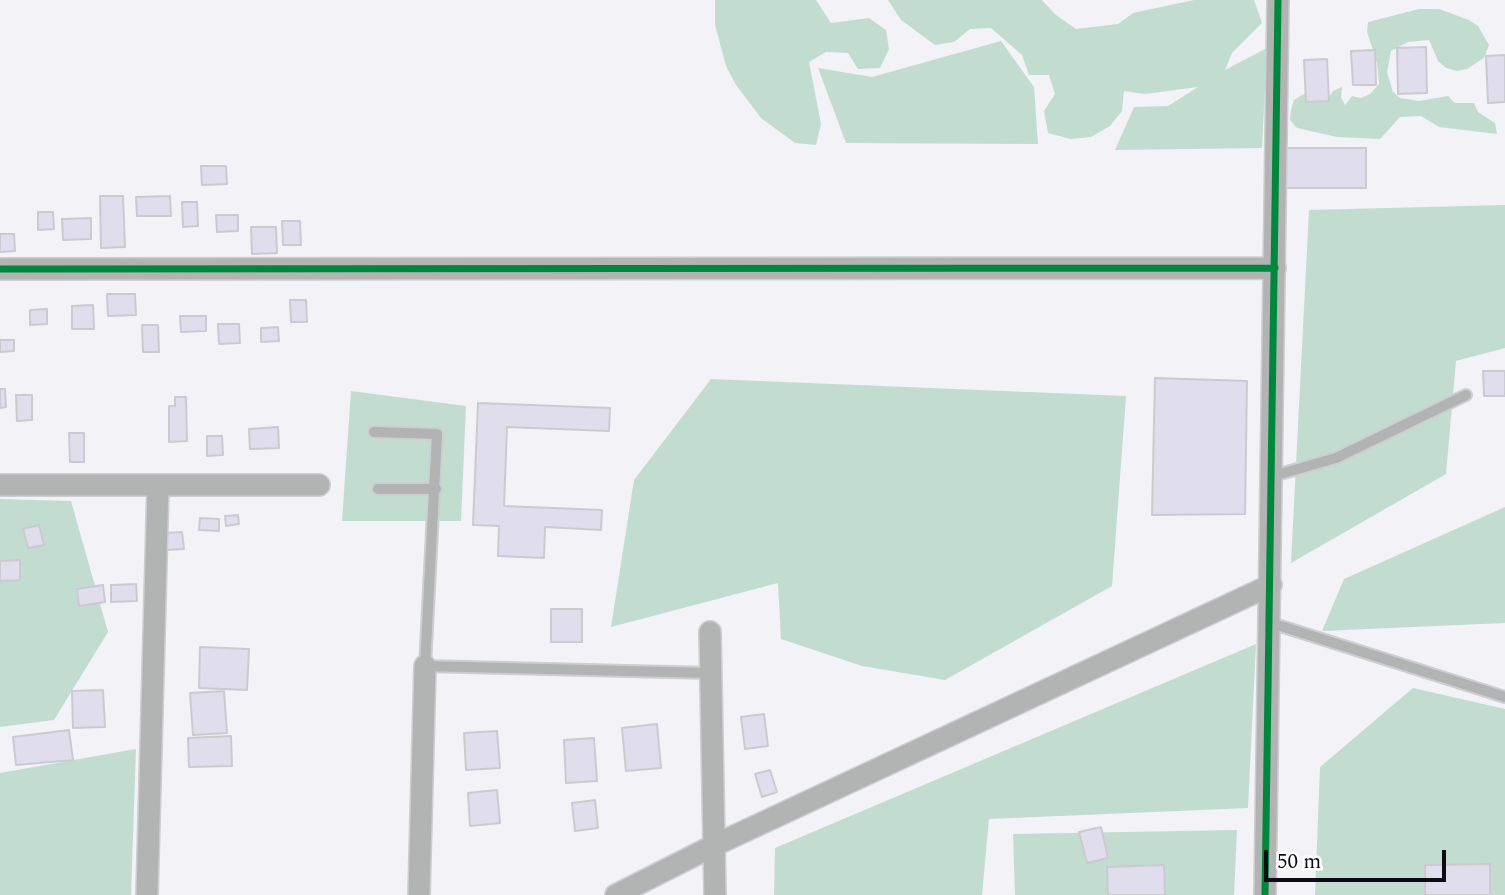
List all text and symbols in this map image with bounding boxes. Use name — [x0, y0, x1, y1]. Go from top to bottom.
scale bar — [1267, 836, 1449, 880]
text: 50 m — [1277, 846, 1321, 878]

